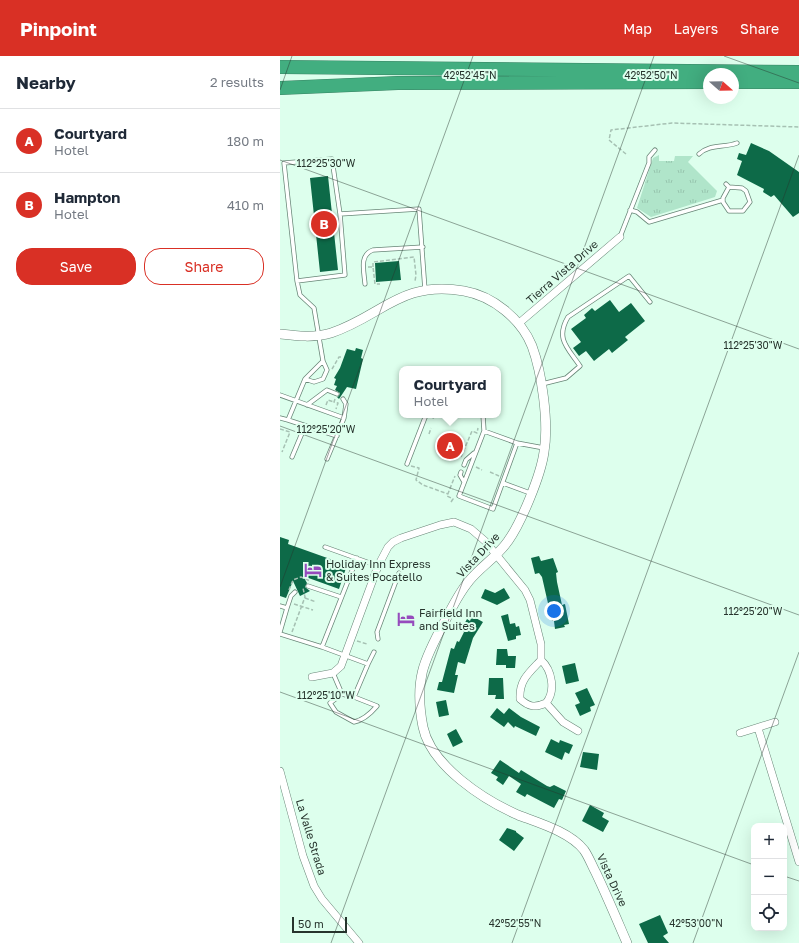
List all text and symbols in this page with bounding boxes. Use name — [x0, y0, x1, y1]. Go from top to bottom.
text: Pinpoint — [20, 17, 97, 40]
text: Map — [623, 20, 652, 37]
text: Layers — [674, 20, 718, 37]
text: Share — [740, 20, 779, 37]
north arrow — [703, 68, 739, 104]
text: 42°52'45"N — [444, 69, 497, 81]
text: 42°52'50"N — [624, 69, 678, 81]
text: Nearby — [16, 72, 76, 93]
text: 2 results — [210, 74, 264, 90]
text: Courtyard — [54, 124, 127, 142]
text: A — [24, 133, 34, 149]
text: 180 m — [227, 133, 264, 149]
text: Hotel — [54, 142, 89, 158]
text: 112°25'30"W — [297, 157, 356, 169]
text: Hampton — [54, 188, 120, 206]
text: B — [24, 197, 34, 213]
text: 410 m — [227, 197, 264, 213]
text: Hotel — [54, 206, 89, 222]
pin: B — [311, 209, 337, 239]
street label: Tierra Vista Drive — [523, 237, 600, 306]
button: Save — [16, 248, 136, 285]
button: Share — [144, 248, 264, 285]
text: 112°25'30"W — [724, 339, 783, 351]
popup — [399, 366, 501, 418]
text: Courtyard — [414, 375, 486, 393]
text: Hotel — [414, 393, 448, 409]
text: 112°25'20"W — [297, 423, 356, 435]
pin: A — [437, 431, 463, 461]
street label: Vista Drive — [454, 529, 502, 580]
place label: Holiday Inn Express & Suites Pocatello — [326, 557, 431, 583]
hotel icon: Holiday Inn Express & Suites Pocatello — [303, 560, 323, 580]
your location — [544, 601, 564, 621]
text: 112°25'20"W — [724, 605, 783, 617]
place label: Fairfield Inn and Suites — [419, 606, 482, 632]
hotel icon: Fairfield Inn and Suites — [396, 609, 416, 629]
text: 112°25'10"W — [297, 689, 355, 701]
street label: La Valle Strada — [294, 797, 329, 876]
map controls — [751, 823, 787, 931]
button: + — [751, 823, 787, 859]
street label: Vista Drive — [595, 851, 630, 908]
button: − — [751, 859, 787, 895]
button: locate — [751, 895, 787, 931]
scale bar — [292, 915, 347, 934]
text: 50 m — [298, 917, 324, 930]
text: 42°52'55"N — [489, 917, 541, 929]
text: 42°53'00"N — [669, 917, 723, 929]

